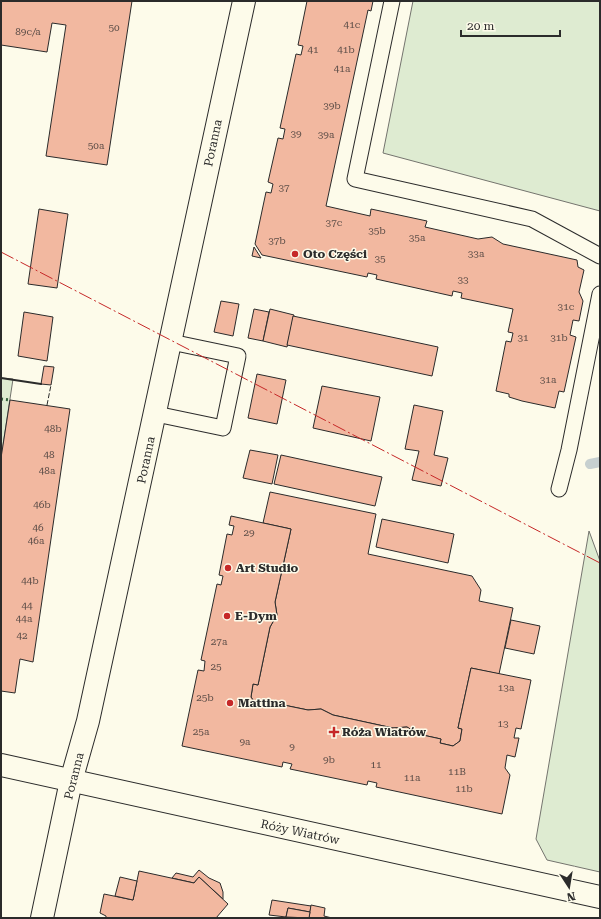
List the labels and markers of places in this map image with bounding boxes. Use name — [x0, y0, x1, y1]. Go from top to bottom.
place label: Oto Części — [303, 247, 367, 261]
marker: Oto Części — [290, 249, 300, 259]
place label: Art Studio — [236, 561, 299, 575]
marker: Art Studio — [223, 563, 233, 573]
place label: E-Dym — [235, 609, 277, 623]
marker: E-Dym — [222, 611, 232, 621]
place label: Mattina — [238, 696, 286, 710]
marker: Mattina — [225, 698, 235, 708]
place label: Róża Wiatrów — [342, 725, 427, 739]
marker: Róża Wiatrów — [329, 727, 339, 737]

